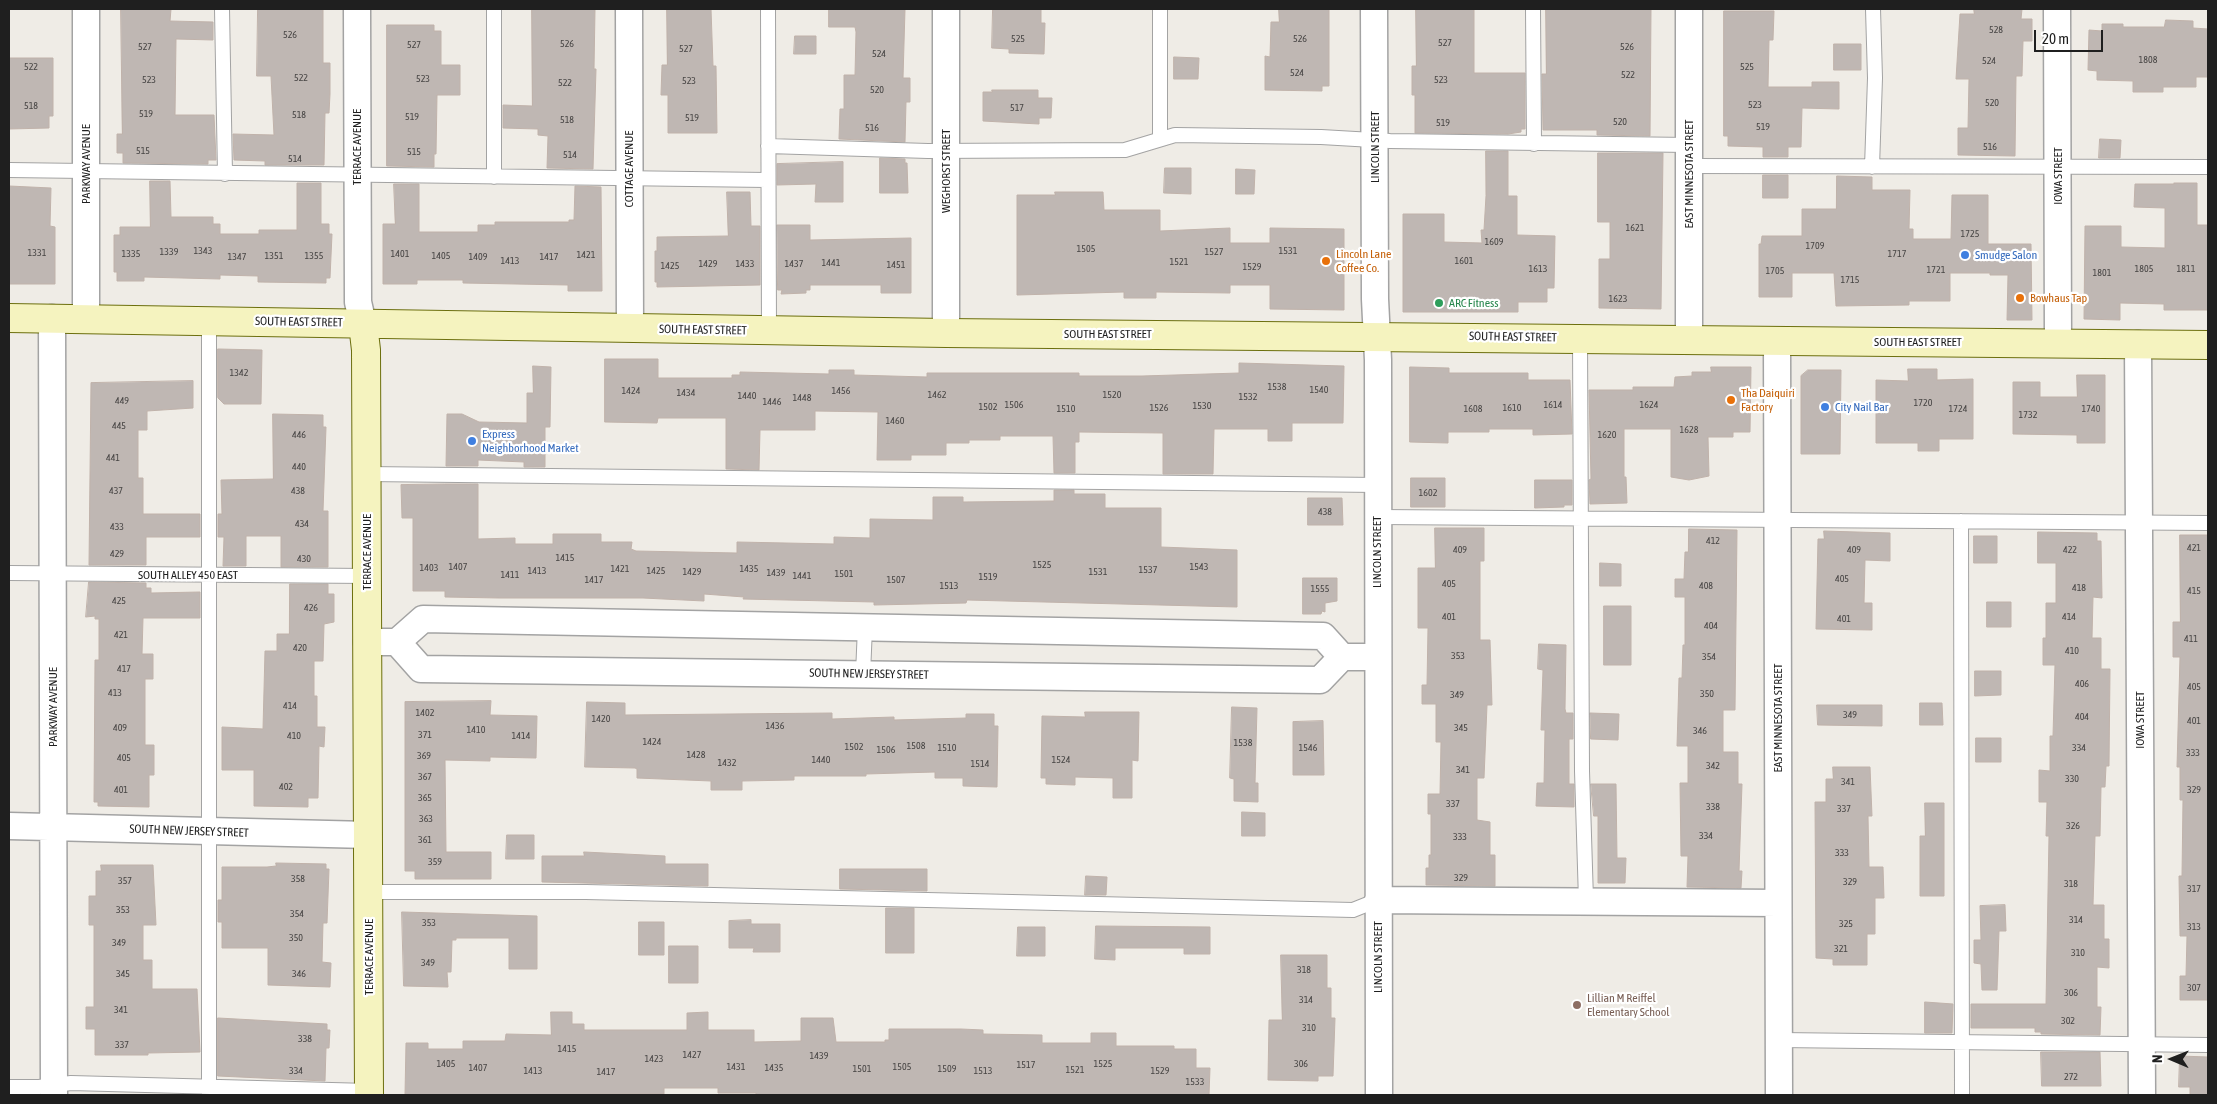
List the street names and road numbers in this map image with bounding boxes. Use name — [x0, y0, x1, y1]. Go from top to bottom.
street label: TERRACE AVENUE — [350, 109, 364, 185]
street label: LINCOLN STREET — [1368, 111, 1382, 183]
street label: EAST MINNESOTA STREET — [1682, 119, 1696, 229]
street label: PARKWAY AVENUE — [79, 124, 93, 204]
street label: WEGHORST STREET — [939, 129, 953, 213]
street label: COTTAGE AVENUE — [622, 131, 636, 207]
street label: IOWA STREET — [2051, 147, 2065, 205]
street label: SOUTH EAST STREET — [255, 314, 343, 330]
street label: SOUTH EAST STREET — [659, 322, 747, 338]
street label: SOUTH EAST STREET — [1064, 327, 1152, 341]
street label: SOUTH EAST STREET — [1469, 329, 1557, 345]
street label: SOUTH EAST STREET — [1874, 335, 1962, 349]
street label: TERRACE AVENUE — [360, 514, 374, 590]
street label: LINCOLN STREET — [1370, 516, 1384, 588]
street label: SOUTH ALLEY 450 EAST — [138, 568, 238, 582]
street label: EAST MINNESOTA STREET — [1771, 663, 1785, 773]
street label: SOUTH NEW JERSEY STREET — [809, 666, 929, 682]
street label: PARKWAY AVENUE — [46, 667, 60, 747]
street label: IOWA STREET — [2133, 691, 2147, 749]
street label: SOUTH NEW JERSEY STREET — [129, 822, 249, 840]
street label: TERRACE AVENUE — [362, 919, 376, 995]
street label: LINCOLN STREET — [1371, 921, 1385, 993]

